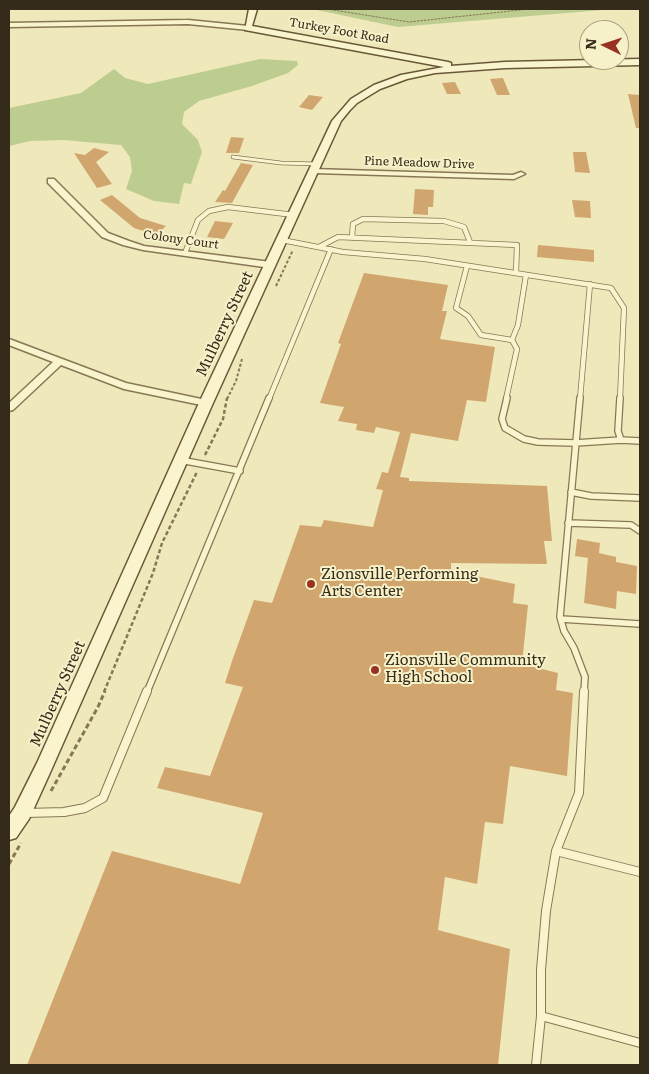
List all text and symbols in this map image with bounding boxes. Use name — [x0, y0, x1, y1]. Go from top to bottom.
street label: Turkey Foot Road — [288, 15, 390, 47]
north arrow — [579, 20, 629, 70]
text: N — [580, 37, 600, 51]
street label: Pine Meadow Drive — [364, 154, 474, 172]
street label: Colony Court — [142, 228, 220, 252]
street label: Mulberry Street — [193, 268, 257, 380]
place label: Zionsville Performing Arts Center — [321, 566, 478, 601]
marker: Zionsville Performing Arts Center — [305, 578, 317, 590]
street label: Mulberry Street — [27, 638, 89, 750]
place label: Zionsville Community High School — [385, 652, 546, 687]
marker: Zionsville Community High School — [369, 664, 381, 676]

